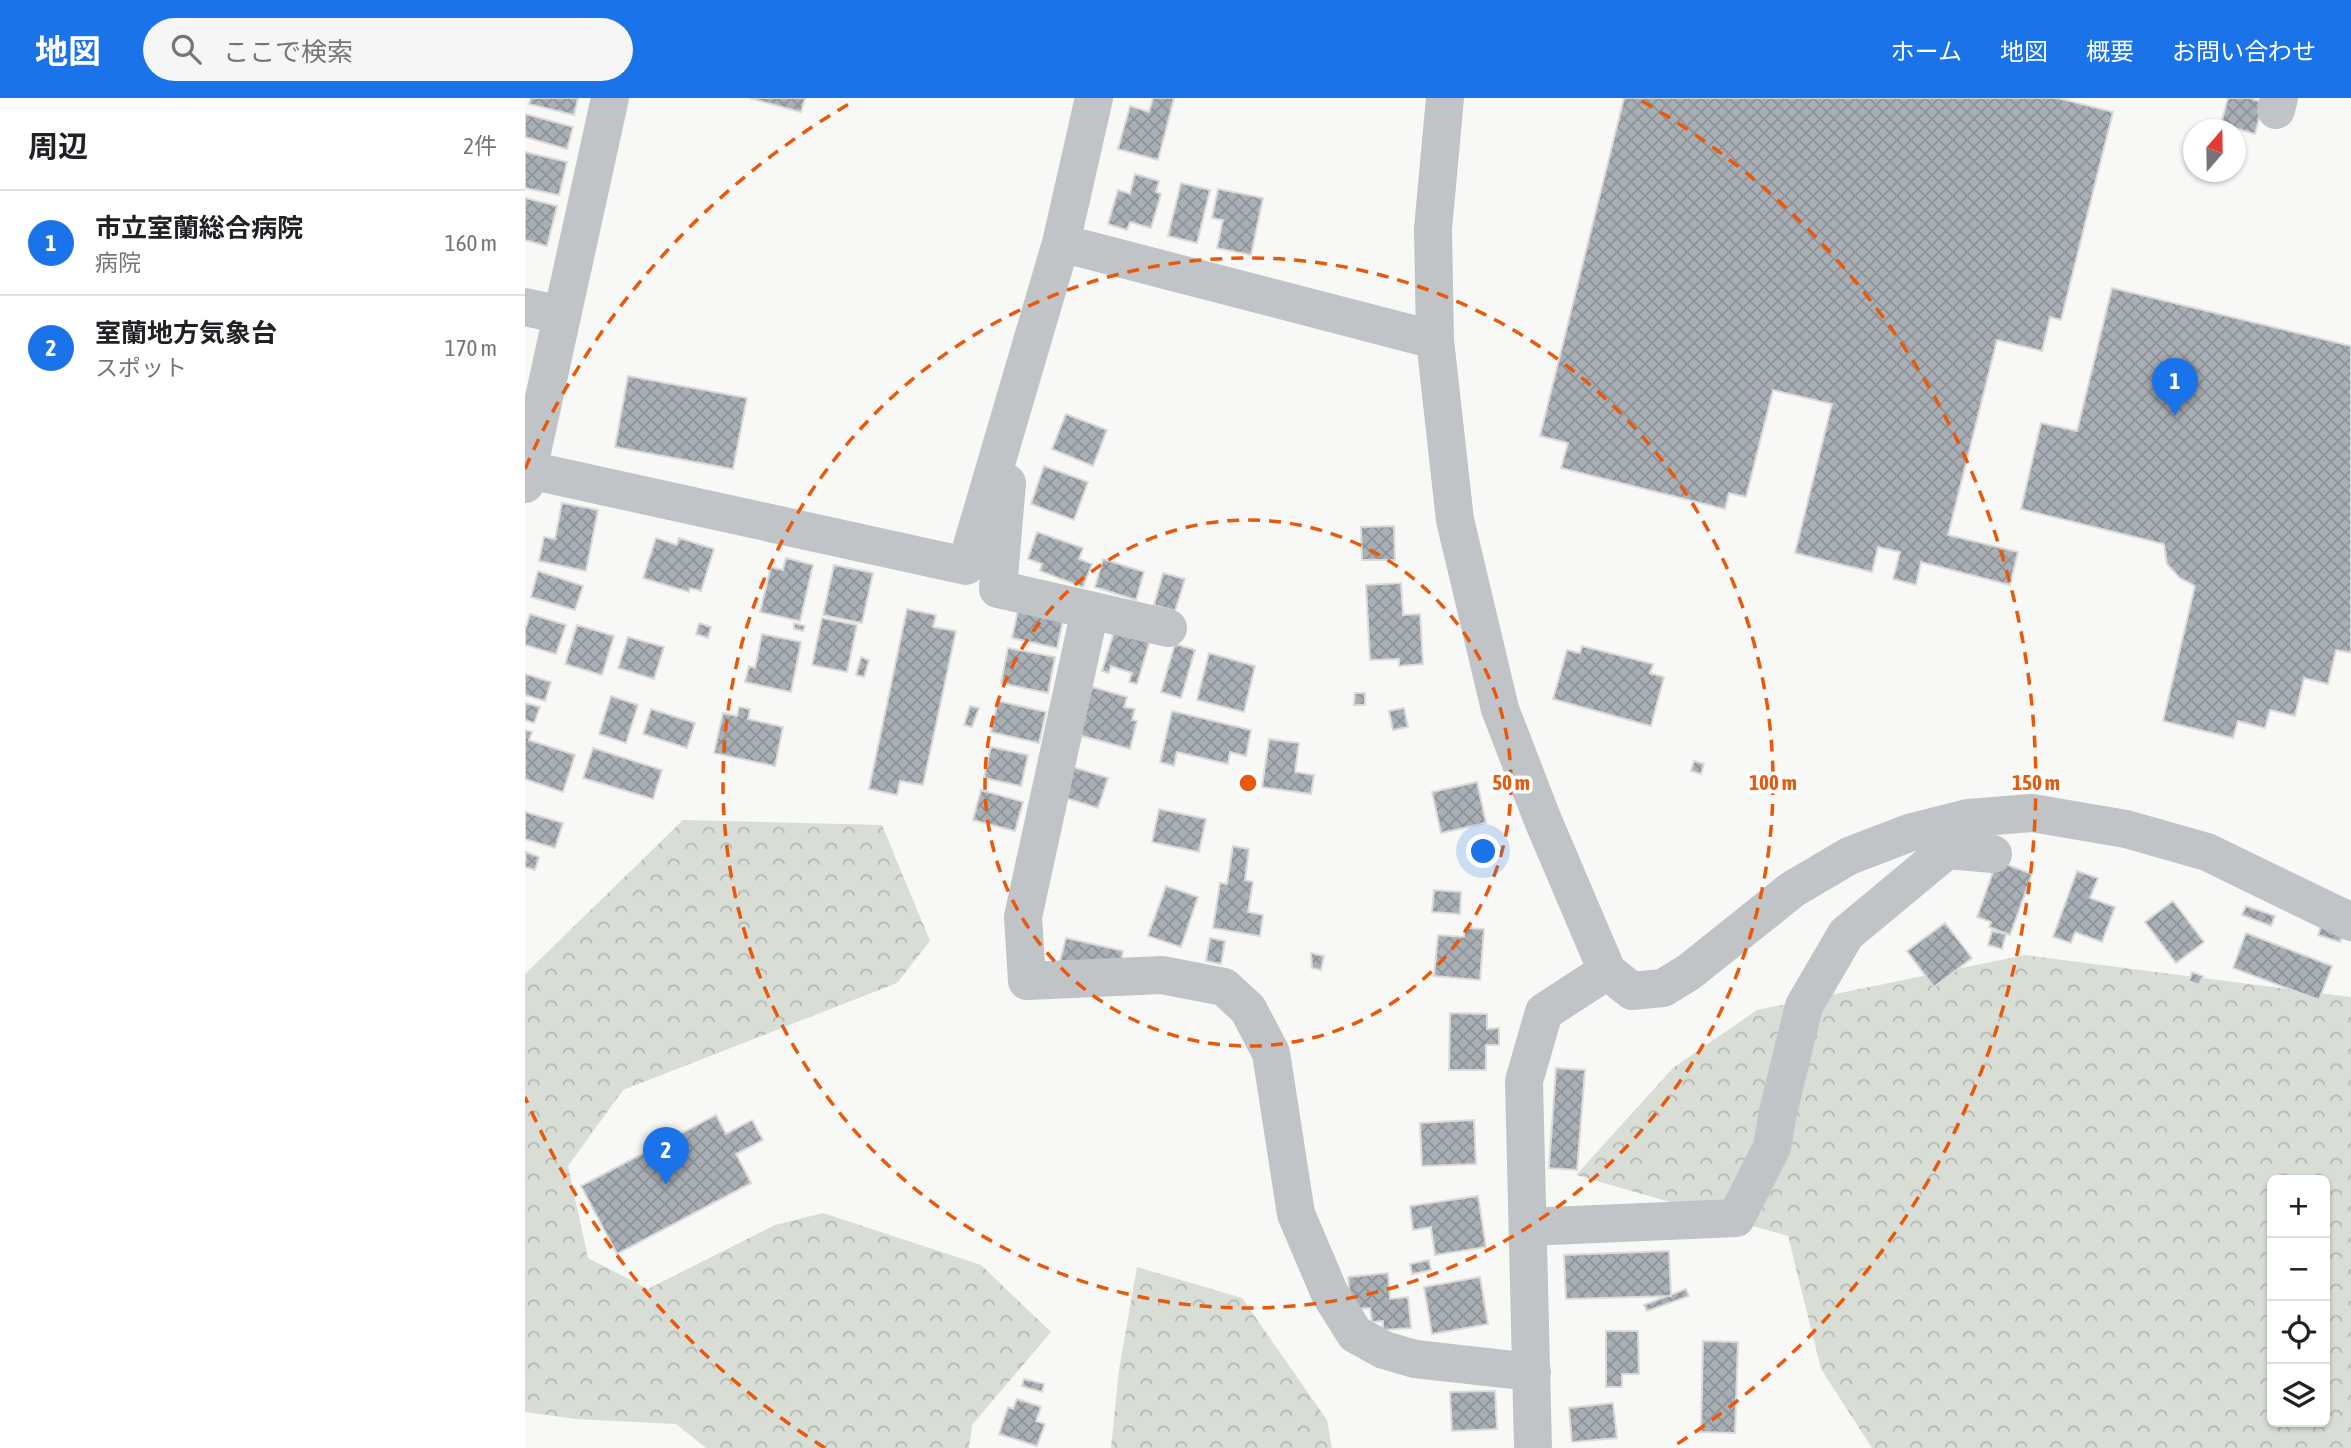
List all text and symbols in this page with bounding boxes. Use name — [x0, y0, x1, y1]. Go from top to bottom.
search box — [143, 18, 633, 81]
icon: search — [167, 30, 205, 68]
text: 地図 — [35, 32, 101, 70]
text: ここで検索 — [223, 37, 353, 67]
text: ホーム — [1891, 38, 1962, 65]
text: 地図 — [2000, 38, 2048, 65]
text: 概要 — [2086, 38, 2134, 65]
text: お問い合わせ — [2172, 38, 2316, 65]
north arrow — [2183, 119, 2246, 182]
text: 周辺 — [28, 129, 88, 163]
text: 2件 — [463, 133, 497, 159]
text: 市立室蘭総合病院 — [95, 213, 303, 243]
text: 1 — [46, 230, 56, 256]
text: 160 m — [445, 230, 497, 256]
text: 病院 — [95, 250, 141, 276]
text: 室蘭地方気象台 — [95, 318, 277, 348]
text: 2 — [46, 335, 56, 361]
text: 170 m — [445, 335, 497, 361]
text: スポット — [95, 355, 187, 381]
pin: 1 — [2152, 358, 2198, 416]
text: 50 m — [1492, 770, 1530, 794]
text: 100 m — [1749, 770, 1797, 794]
text: 150 m — [2012, 770, 2060, 794]
centre of rings — [1236, 771, 1260, 795]
your location — [1466, 834, 1500, 868]
pin: 2 — [643, 1127, 689, 1185]
map controls — [2267, 1175, 2330, 1427]
button: + — [2267, 1175, 2330, 1238]
button: − — [2267, 1238, 2330, 1301]
button: locate — [2267, 1301, 2330, 1364]
button: layers — [2267, 1364, 2330, 1427]

